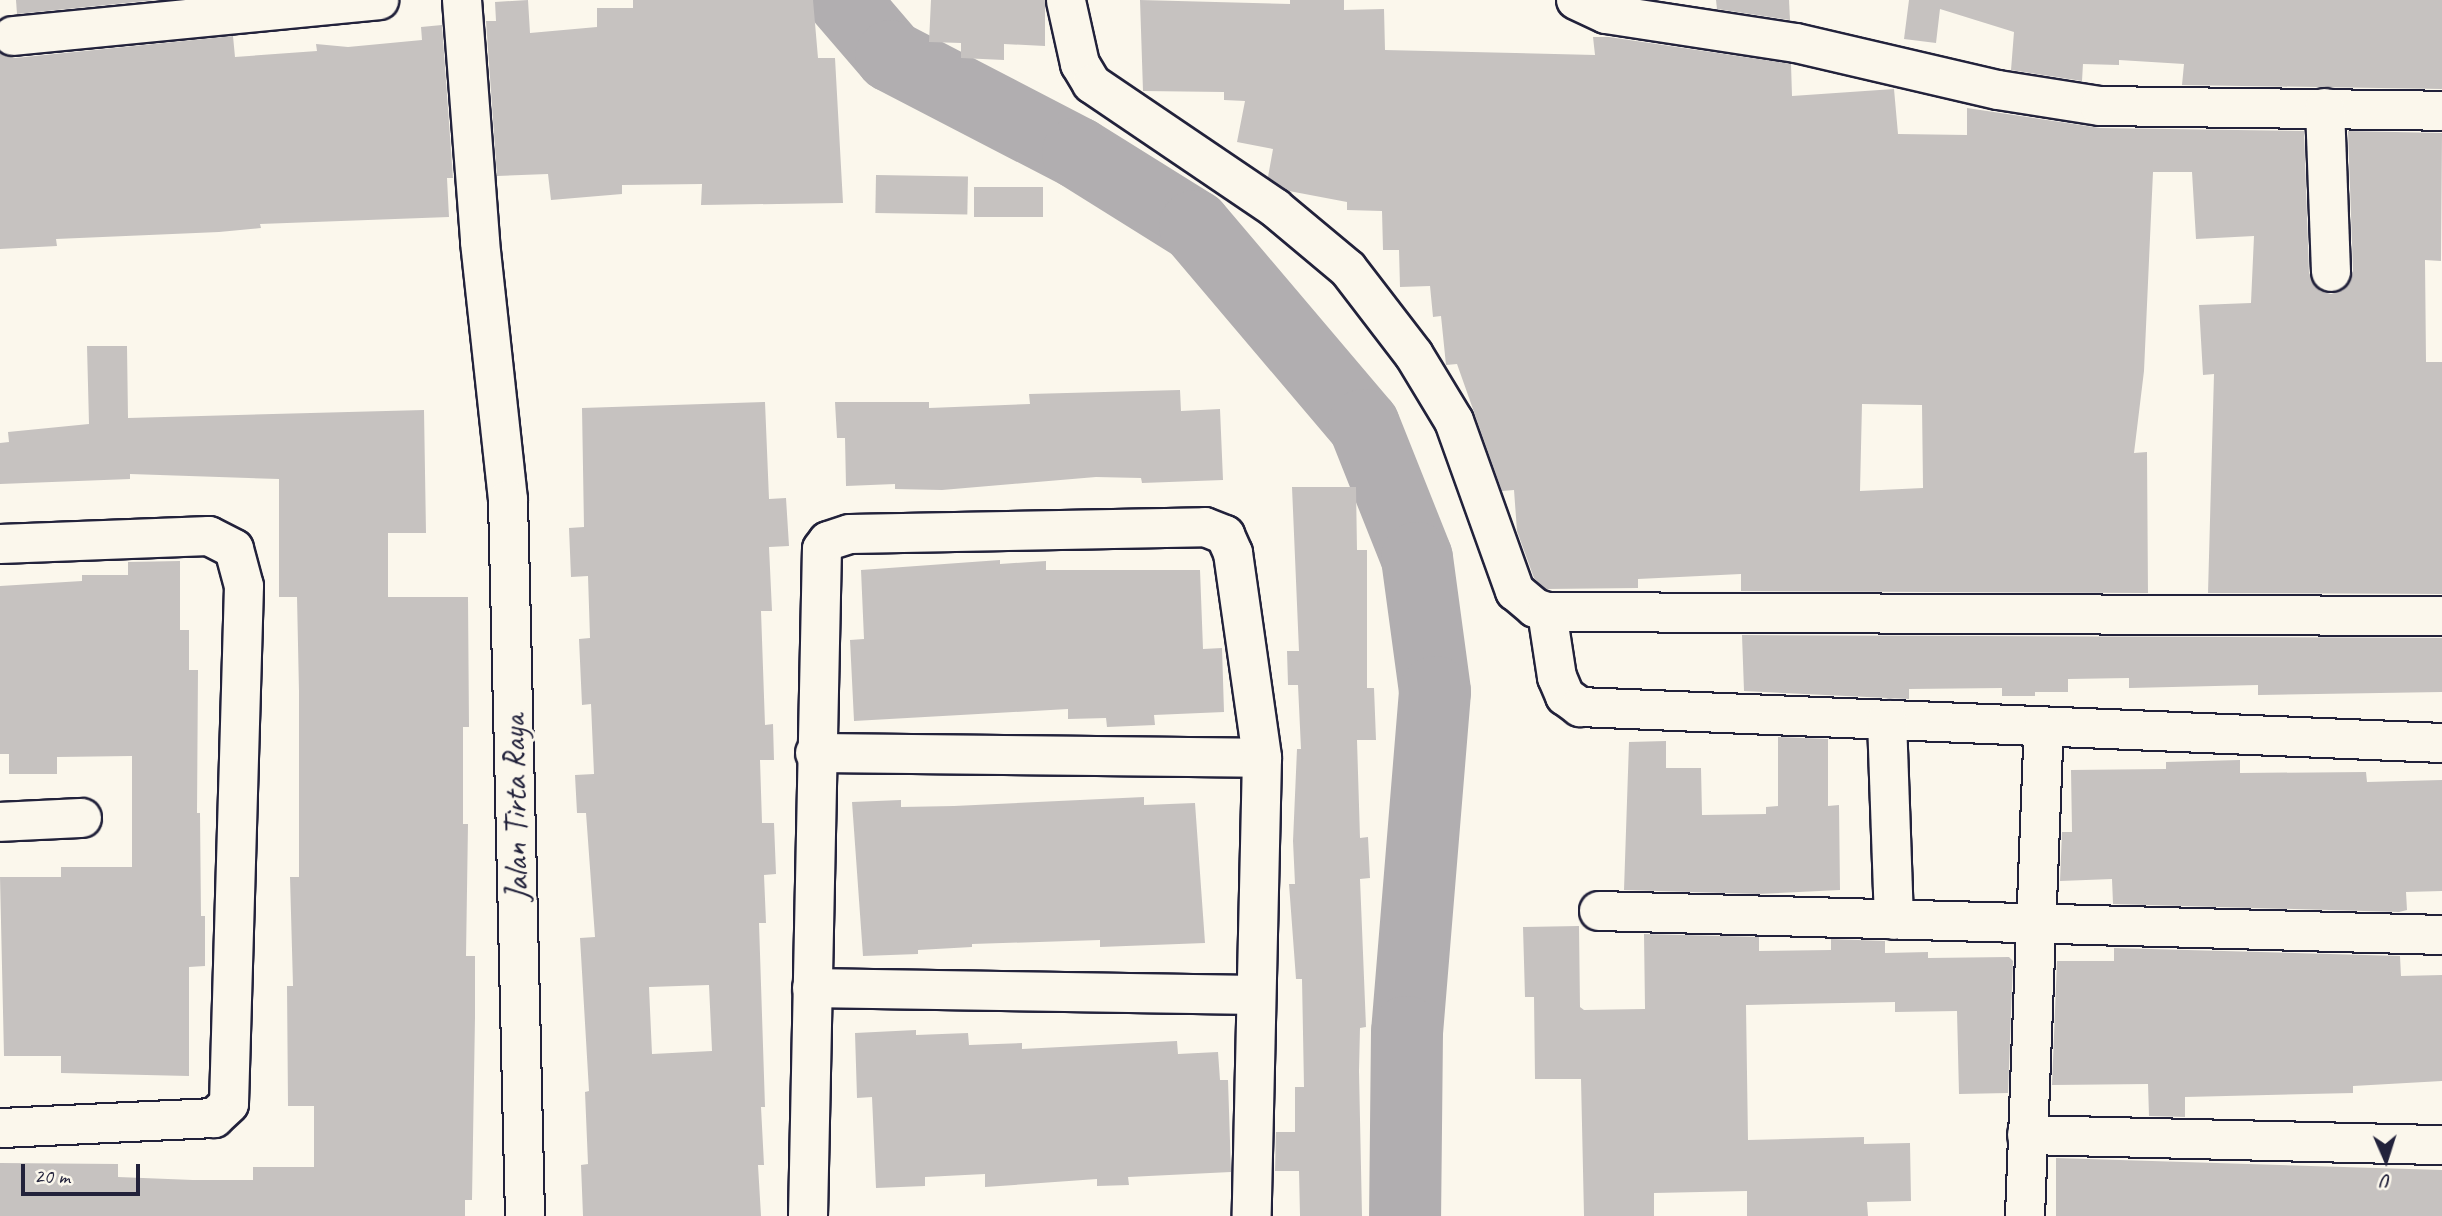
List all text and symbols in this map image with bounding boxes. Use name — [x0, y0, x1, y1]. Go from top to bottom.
street label: Jalan Tirta Raya — [495, 714, 537, 902]
north arrow — [2351, 1125, 2421, 1195]
scale bar — [24, 1150, 144, 1194]
text: 20 m — [34, 1163, 70, 1189]
text: U — [2382, 1169, 2392, 1193]

